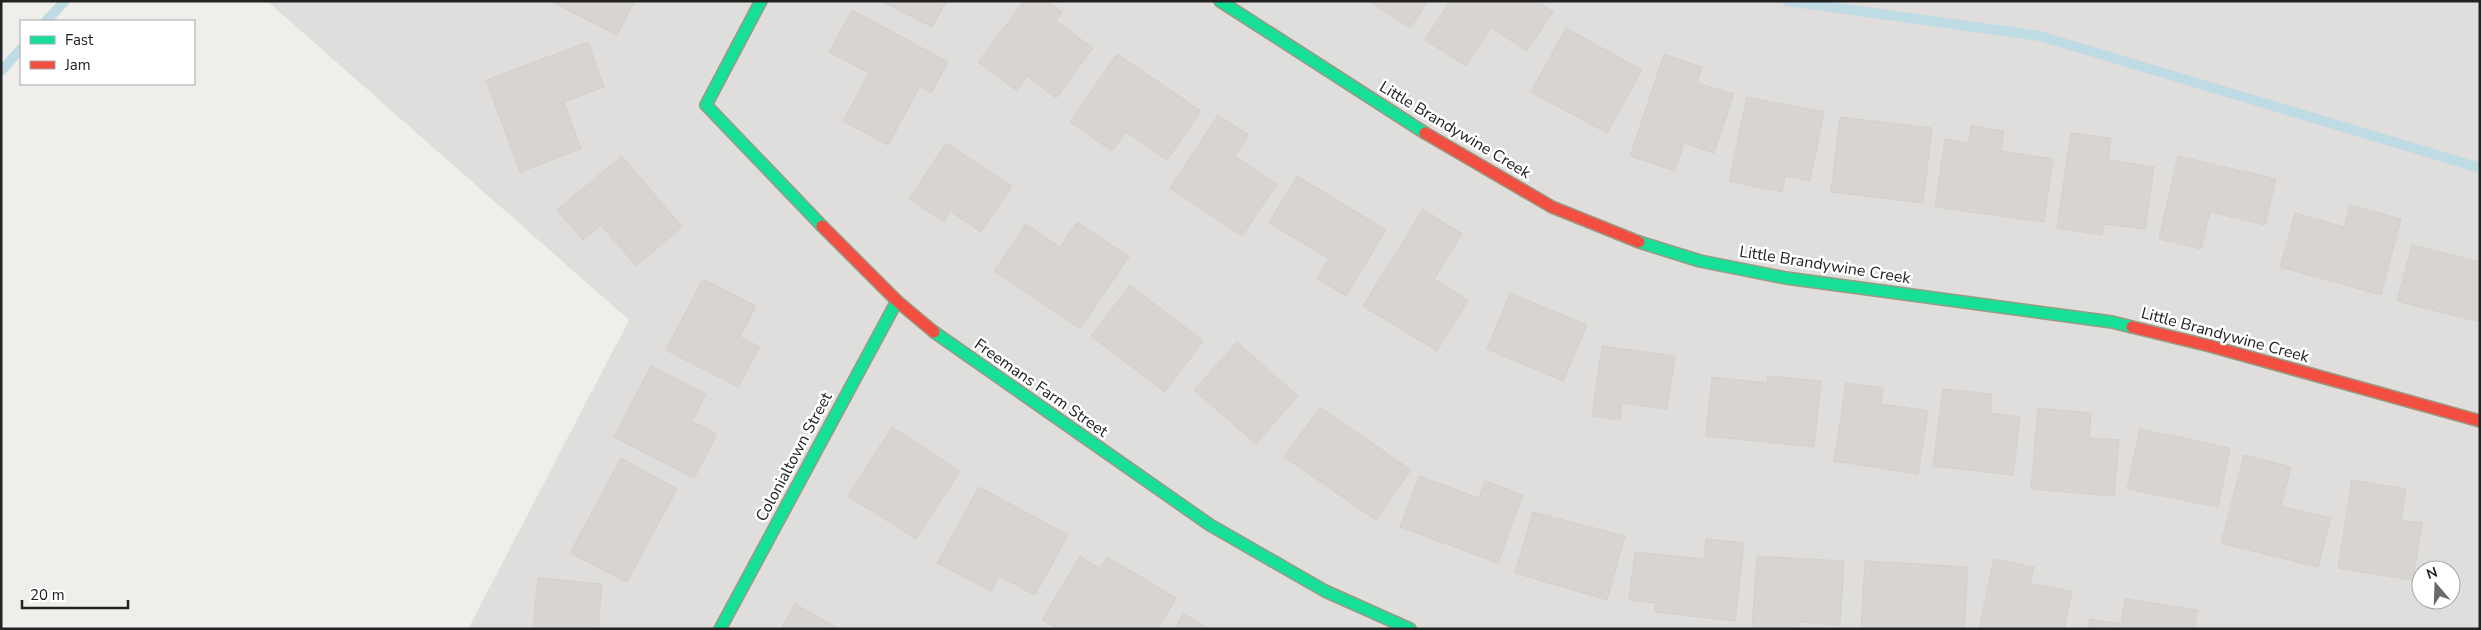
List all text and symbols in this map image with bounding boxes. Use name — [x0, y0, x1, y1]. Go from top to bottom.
legend — [20, 20, 195, 85]
text: Fast — [65, 30, 94, 50]
text: Jam — [64, 55, 91, 75]
street label: Little Brandywine Creek — [1375, 76, 1536, 184]
street label: Little Brandywine Creek — [1738, 241, 1913, 290]
street label: Little Brandywine Creek — [2139, 302, 2312, 368]
street label: Freemans Farm Street — [970, 334, 1113, 443]
street label: Colonialtown Street — [751, 388, 838, 525]
north arrow — [2411, 560, 2461, 610]
text: N — [2424, 562, 2440, 584]
scale bar — [22, 578, 129, 610]
text: 20 m — [30, 585, 65, 605]

